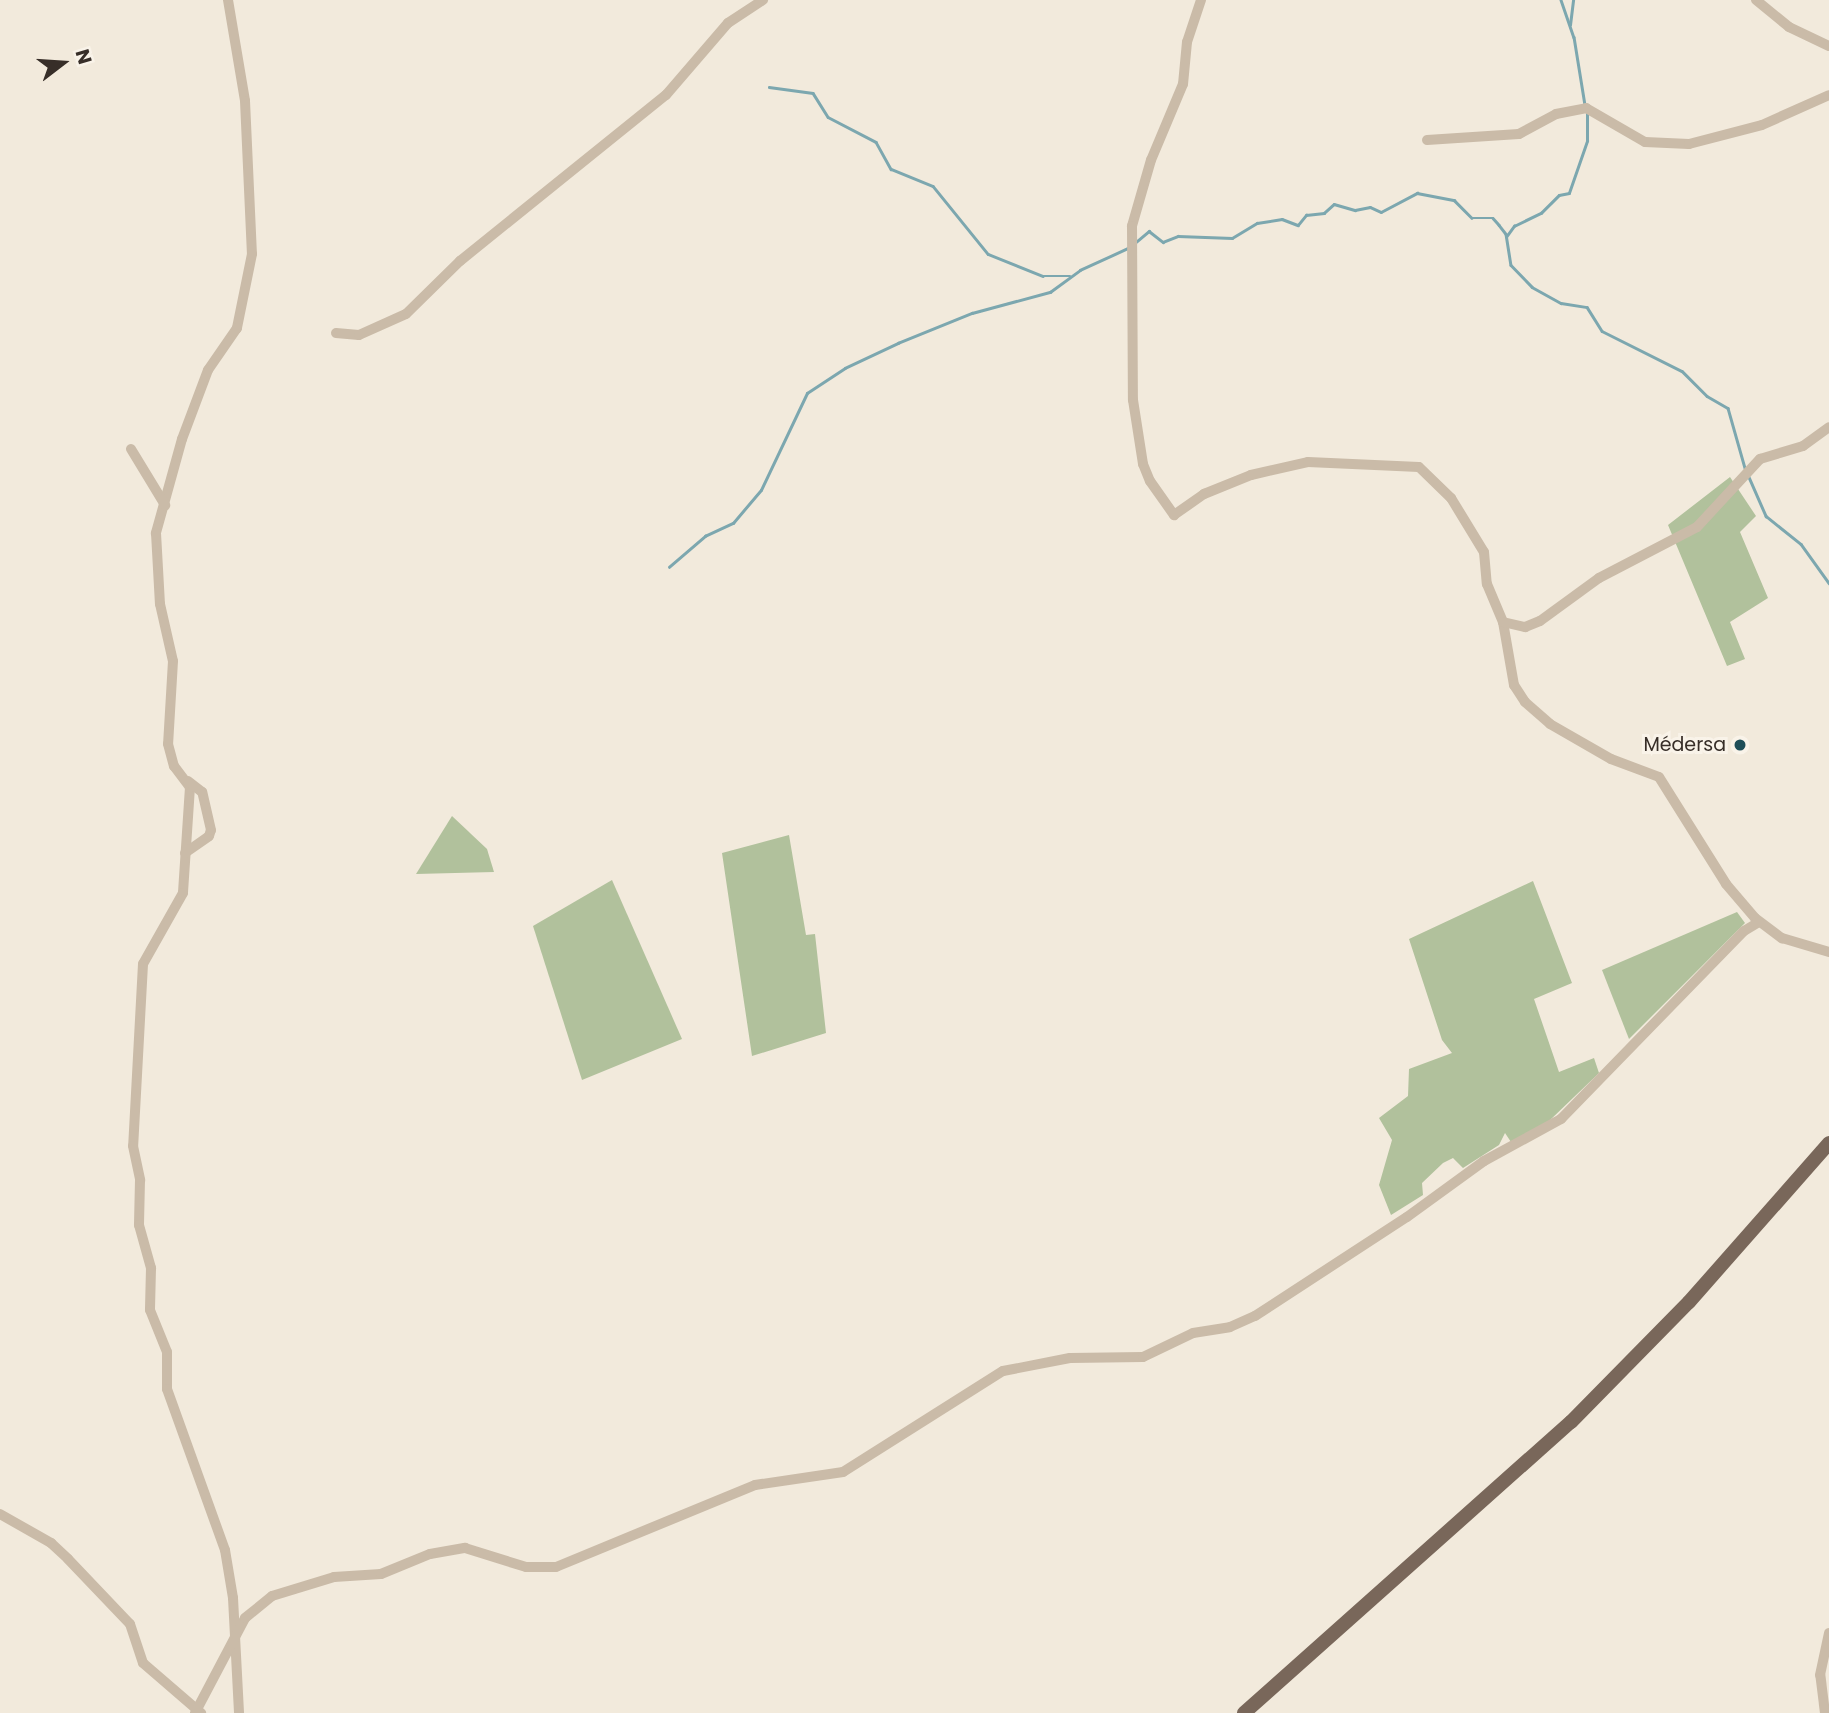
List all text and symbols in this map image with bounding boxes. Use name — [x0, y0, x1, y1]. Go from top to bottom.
north arrow — [28, 28, 98, 98]
text: N — [69, 46, 99, 67]
place label: Médersa — [1643, 734, 1726, 756]
marker: Médersa — [1732, 737, 1748, 753]

